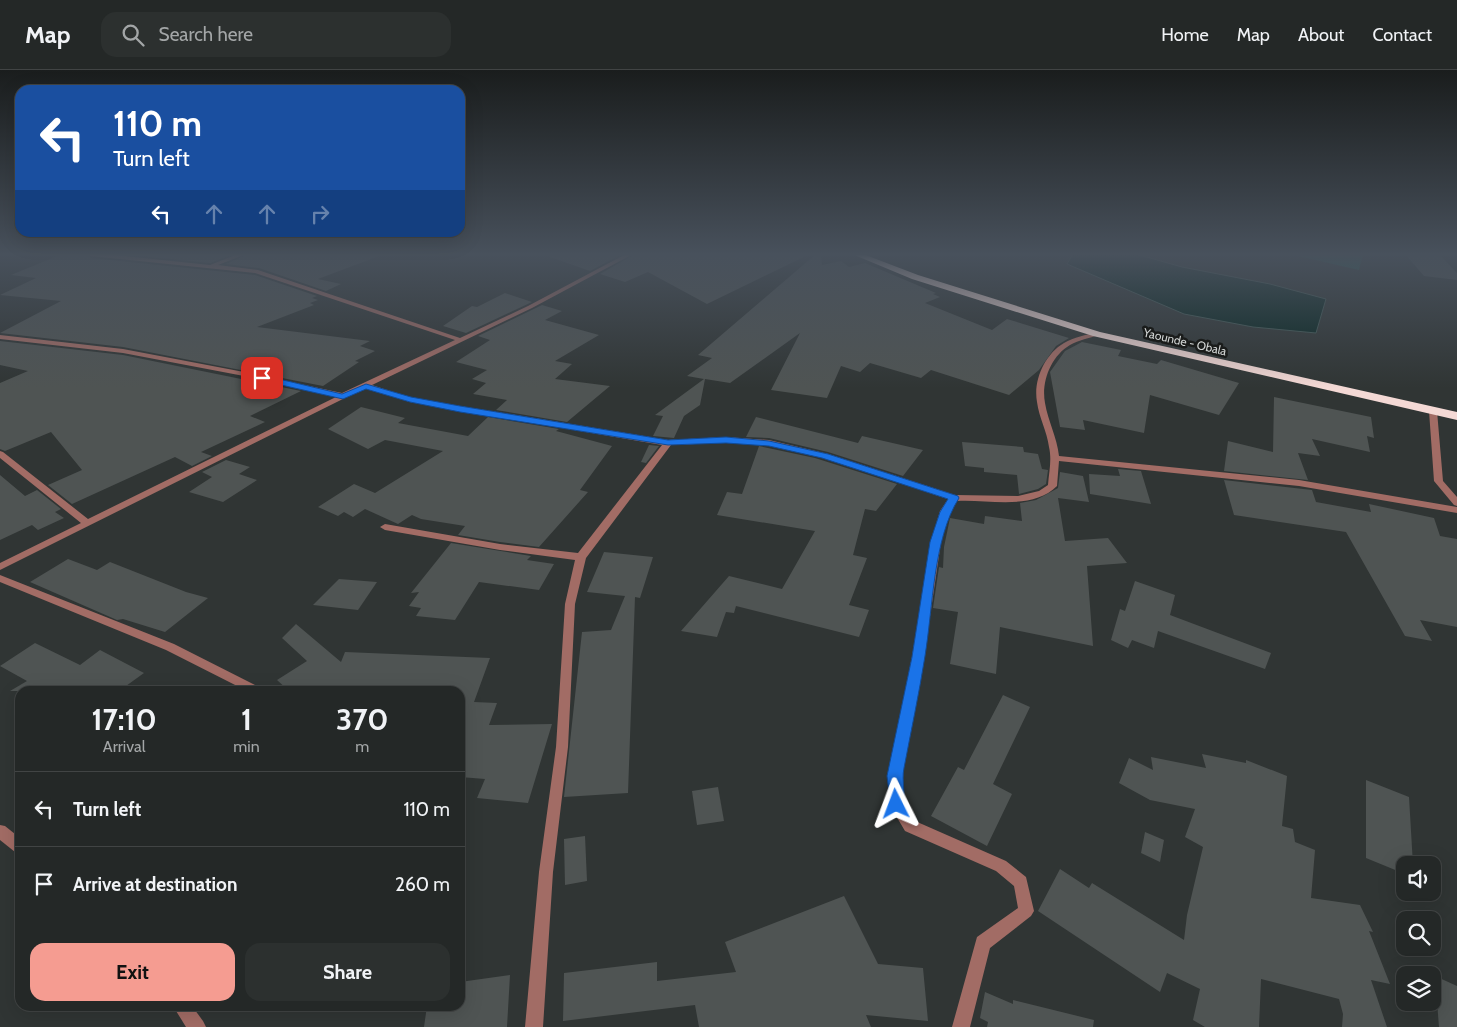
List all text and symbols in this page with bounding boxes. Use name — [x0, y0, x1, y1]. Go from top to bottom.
search box — [101, 12, 451, 57]
text: Map — [25, 20, 71, 49]
icon: search — [119, 21, 147, 49]
text: Search here — [159, 23, 253, 46]
text: Home — [1161, 24, 1209, 46]
text: Map — [1237, 24, 1270, 46]
text: About — [1298, 24, 1344, 46]
text: Contact — [1372, 24, 1432, 46]
text: 110 m — [113, 102, 202, 145]
icon: left — [30, 105, 95, 170]
text: Turn left — [113, 145, 190, 172]
icon: left — [147, 200, 175, 228]
icon: ahead — [200, 200, 228, 228]
icon: ahead — [253, 200, 281, 228]
icon: right — [306, 200, 334, 228]
street label: Yaounde - Obala — [1141, 324, 1228, 358]
pin — [241, 357, 283, 399]
icon: arrive — [248, 364, 276, 392]
text: 17:10 — [91, 701, 157, 738]
text: 1 — [241, 701, 252, 738]
text: 370 — [336, 701, 389, 738]
text: Arrival — [103, 737, 145, 756]
text: min — [233, 737, 260, 756]
text: m — [355, 737, 369, 756]
position arrow — [869, 777, 921, 829]
icon: left — [30, 795, 58, 823]
text: Turn left — [73, 798, 141, 821]
text: 110 m — [403, 798, 450, 821]
map controls — [1396, 856, 1441, 1011]
button: sound — [1396, 856, 1441, 901]
icon: arrive — [30, 870, 58, 898]
text: Arrive at destination — [73, 873, 237, 896]
text: 260 m — [395, 873, 450, 896]
button: search — [1396, 911, 1441, 956]
button: Exit — [30, 943, 235, 1001]
button: Share — [245, 943, 450, 1001]
button: layers — [1396, 966, 1441, 1011]

